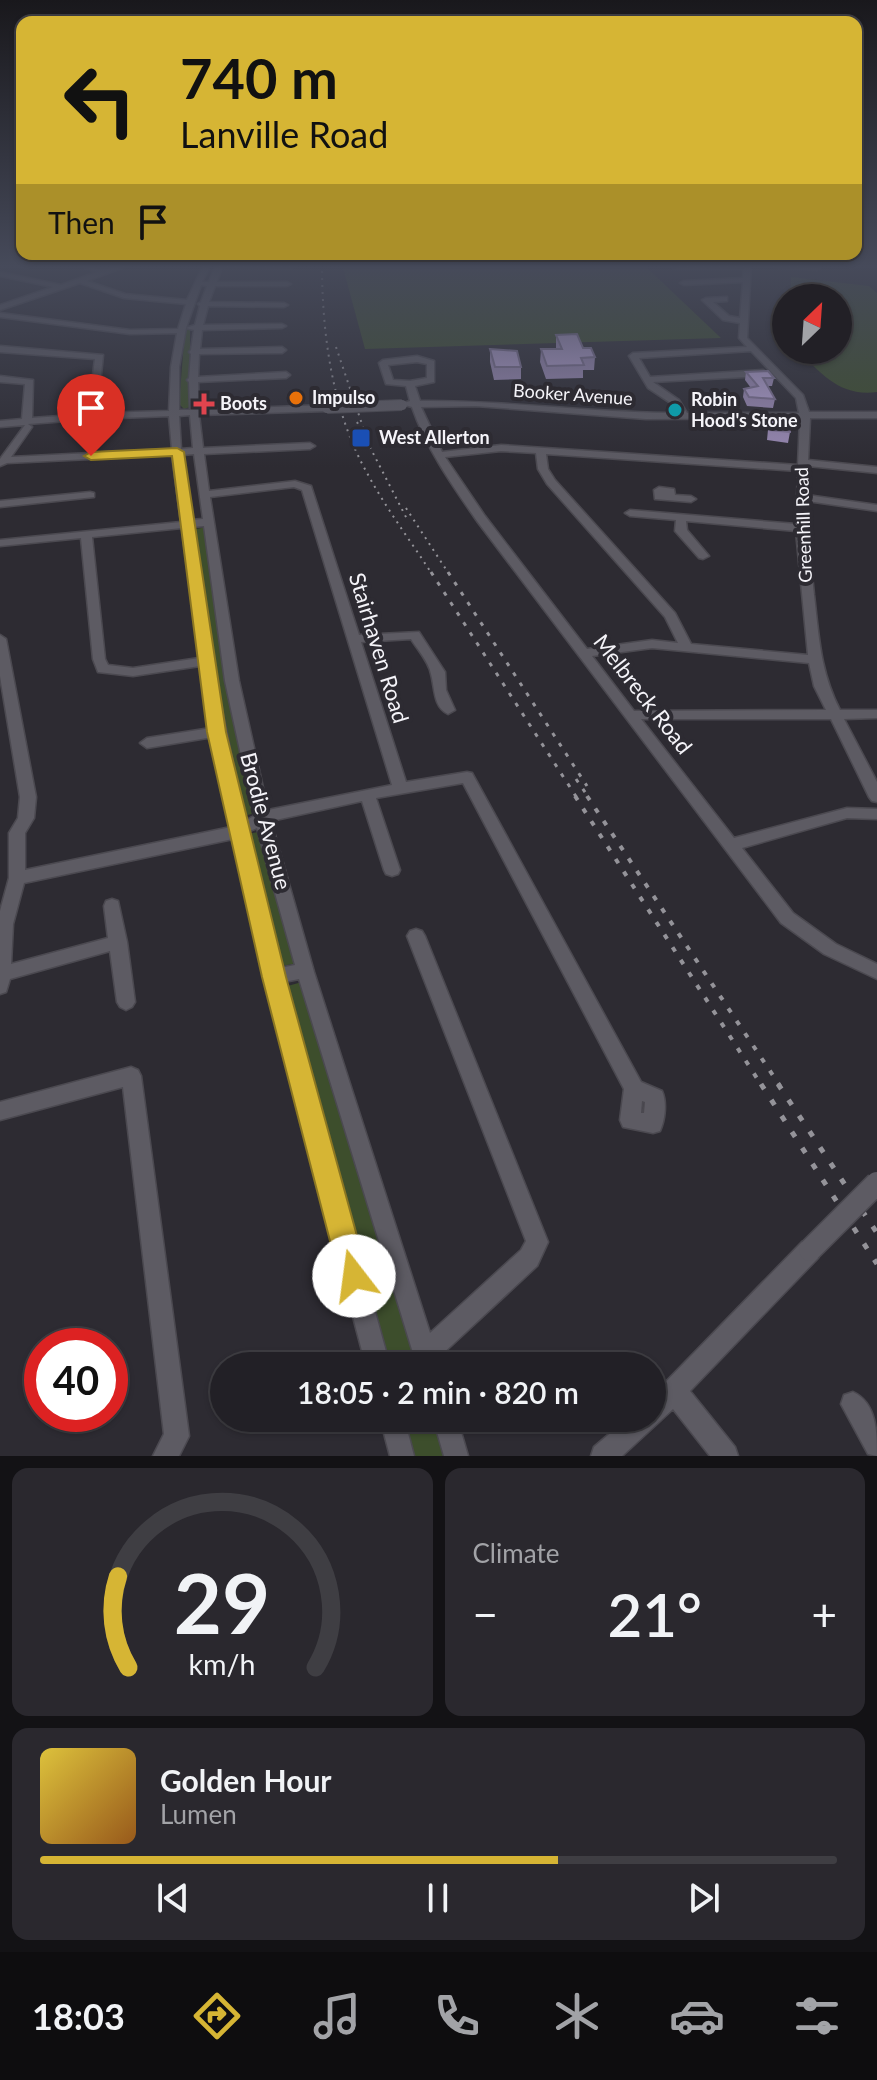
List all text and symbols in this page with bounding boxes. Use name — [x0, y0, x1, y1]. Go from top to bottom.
text: 740 m — [180, 44, 338, 111]
icon: left — [48, 48, 152, 152]
text: Lanville Road — [180, 112, 388, 156]
icon: arrive — [131, 200, 175, 244]
text: Then — [48, 204, 115, 240]
north arrow — [772, 284, 852, 364]
map controls — [772, 284, 852, 364]
pin — [57, 374, 125, 456]
street label: Booker Avenue — [513, 379, 634, 409]
icon: arrive — [69, 386, 113, 430]
place label: Impulso — [312, 386, 375, 408]
place label: Robin Hood's Stone — [691, 388, 798, 431]
marker: Impulso — [287, 389, 305, 407]
place label: Boots — [220, 392, 267, 414]
marker: Boots — [195, 395, 213, 413]
marker: Robin Hood's Stone — [666, 401, 684, 419]
place label: West Allerton — [379, 426, 490, 448]
marker: West Allerton — [350, 427, 372, 449]
street label: Greenhill Road — [790, 467, 816, 583]
street label: Stairhaven Road — [344, 569, 415, 726]
street label: Melbreck Road — [588, 628, 699, 759]
street label: Brodie Avenue — [235, 749, 298, 892]
position arrow — [312, 1234, 396, 1318]
speed limit sign: 40 — [24, 1328, 128, 1432]
text: 18:05 · 2 min · 820 m — [297, 1374, 579, 1410]
text: Climate — [473, 1537, 559, 1569]
text: 29 — [174, 1552, 271, 1652]
text: 21° — [608, 1578, 702, 1650]
text: − — [473, 1588, 498, 1640]
text: + — [811, 1588, 837, 1640]
text: km/h — [189, 1647, 256, 1681]
text: Golden Hour — [160, 1762, 332, 1798]
text: Lumen — [160, 1798, 237, 1830]
icon: previous — [151, 1876, 195, 1920]
icon: pause — [416, 1876, 460, 1920]
icon: next — [682, 1876, 726, 1920]
icon: directions — [189, 1988, 245, 2044]
icon: music — [309, 1988, 365, 2044]
icon: phone — [429, 1988, 485, 2044]
icon: climate — [549, 1988, 605, 2044]
icon: car — [669, 1988, 725, 2044]
icon: filters — [789, 1988, 845, 2044]
text: 18:03 — [32, 1994, 125, 2038]

